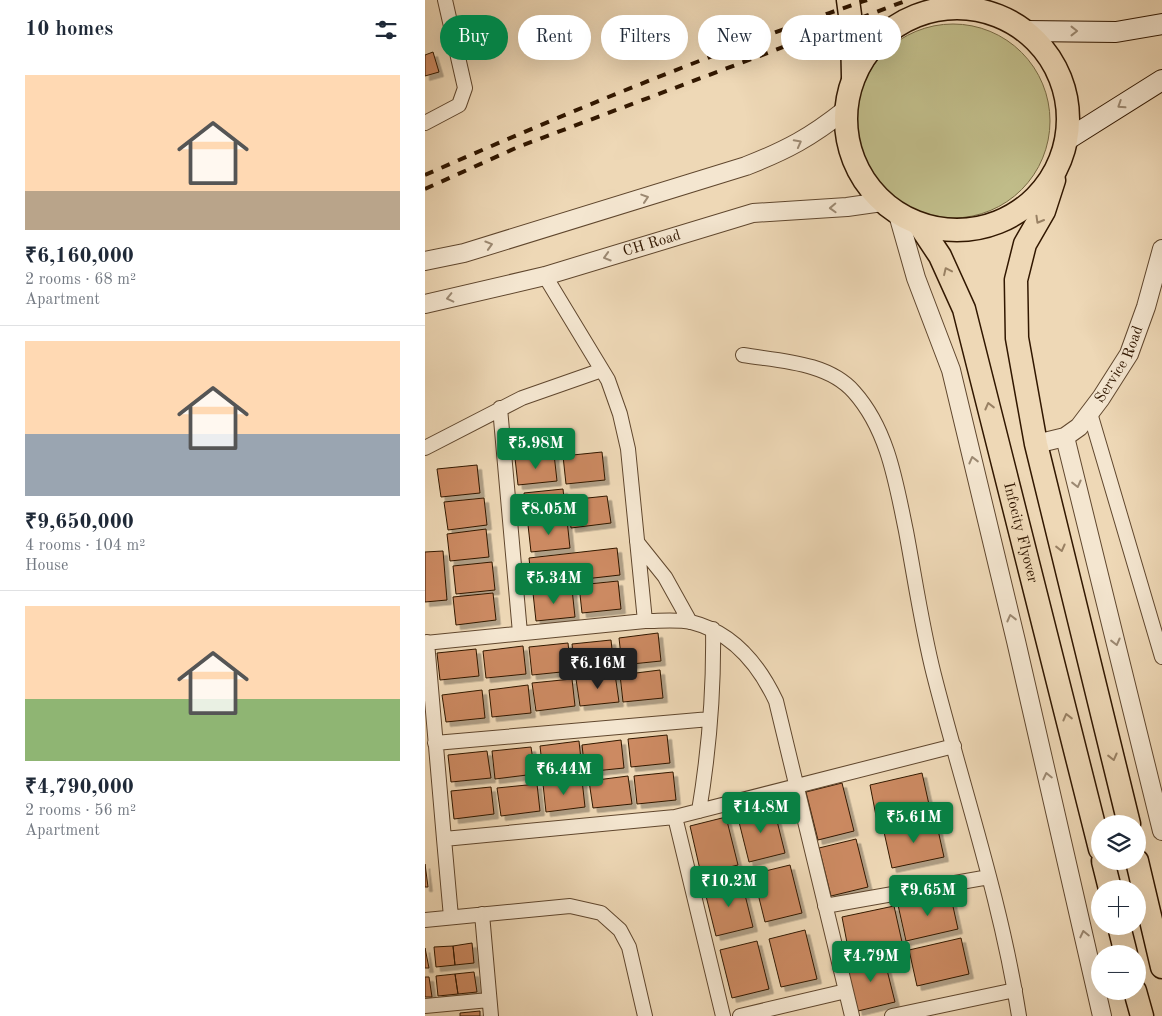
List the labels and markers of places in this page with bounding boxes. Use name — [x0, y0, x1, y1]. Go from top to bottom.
pin: ₹5.98M — [495, 428, 577, 470]
pin: ₹8.05M — [508, 494, 590, 536]
pin: ₹5.34M — [513, 562, 595, 605]
pin: ₹6.16M — [557, 648, 639, 690]
pin: ₹6.44M — [523, 754, 605, 796]
pin: ₹14.8M — [720, 792, 802, 834]
pin: ₹5.61M — [873, 802, 955, 844]
pin: ₹10.2M — [688, 866, 770, 908]
pin: ₹9.65M — [887, 874, 969, 917]
pin: ₹4.79M — [830, 940, 912, 983]

